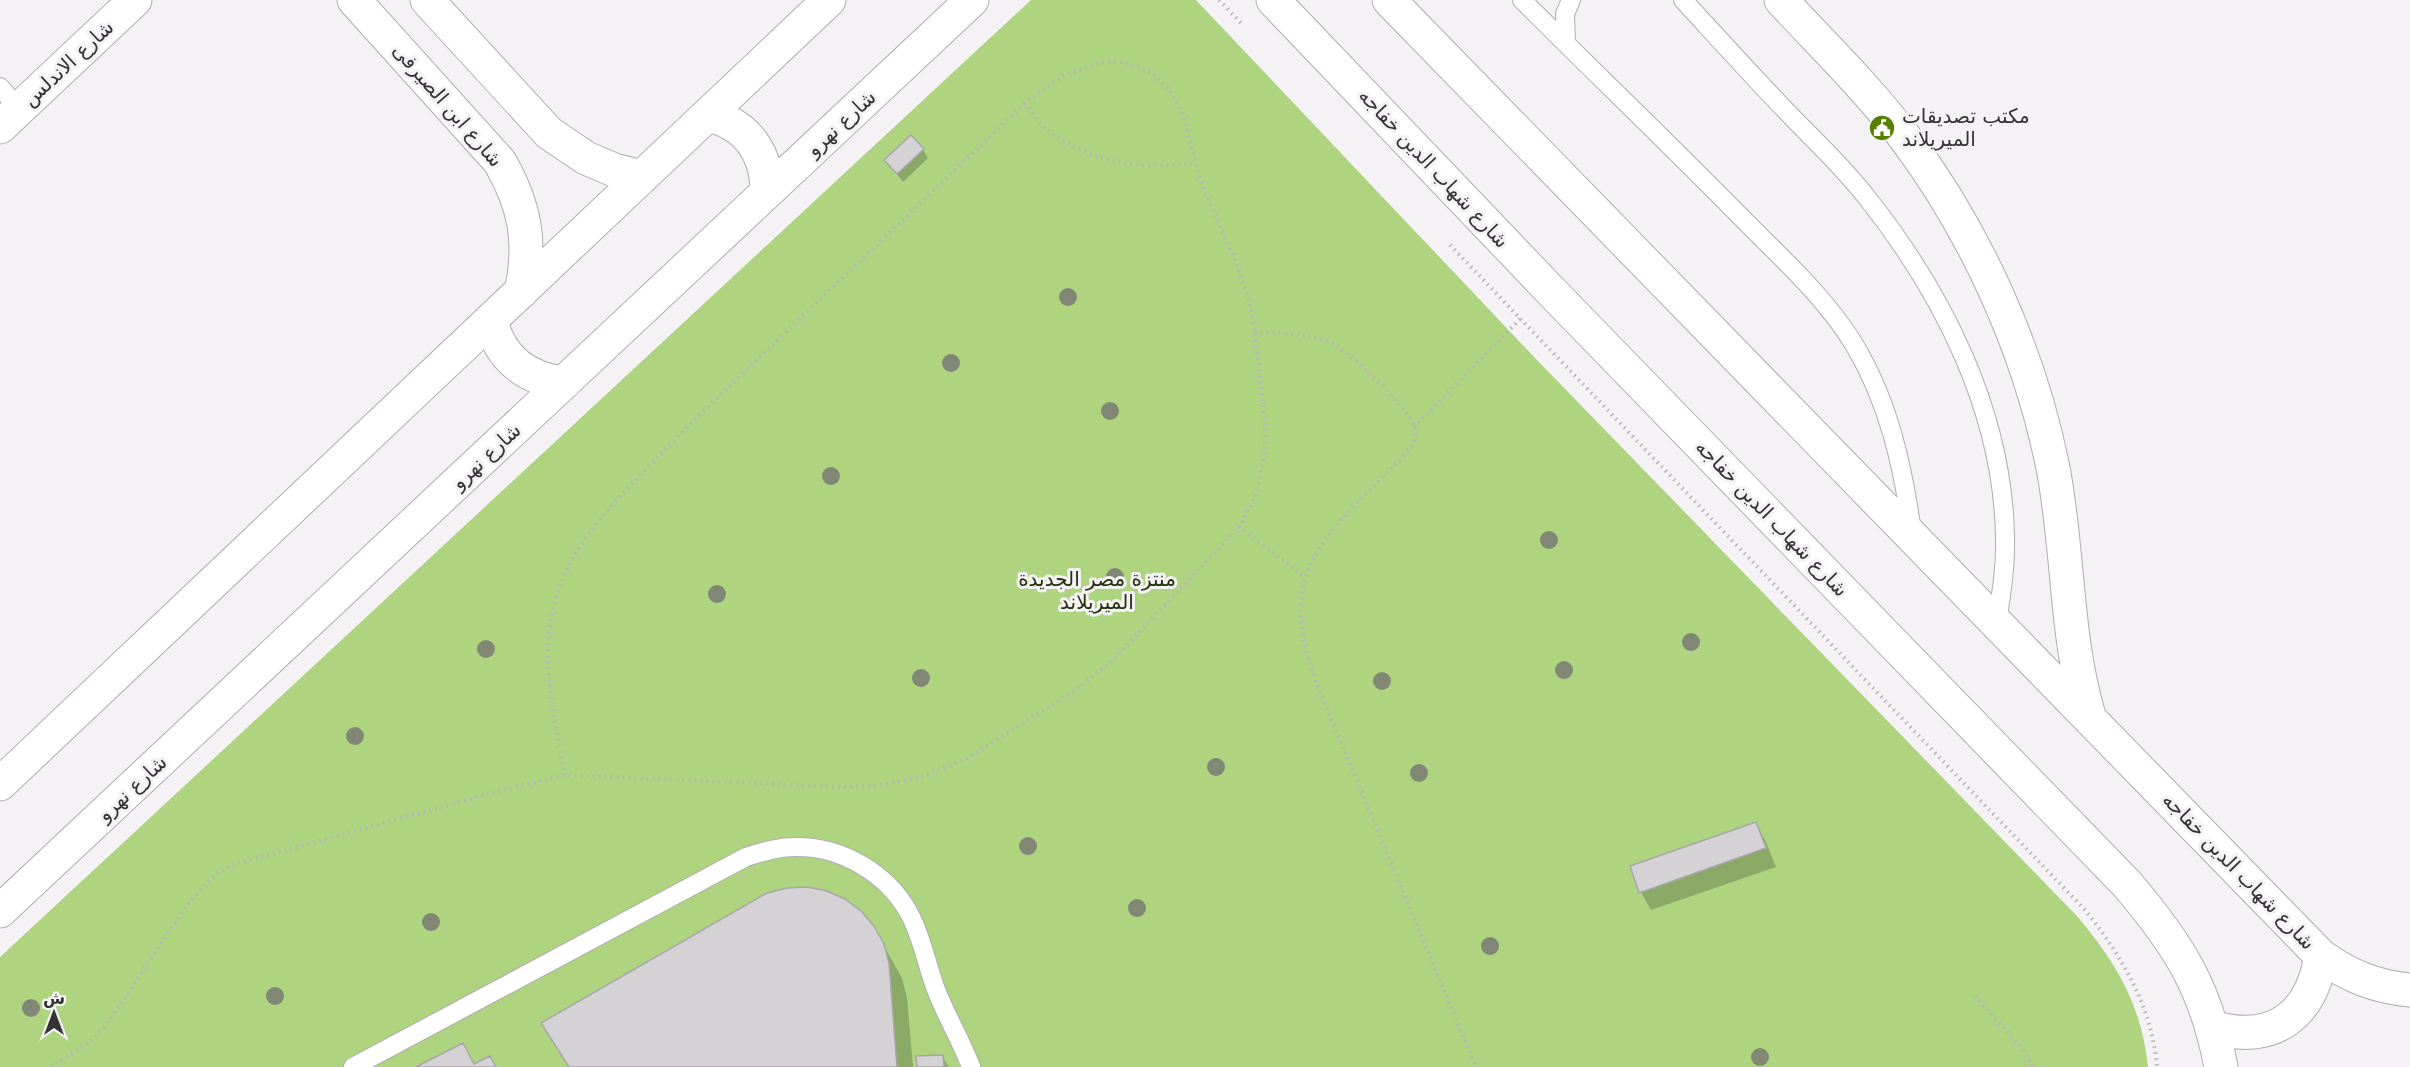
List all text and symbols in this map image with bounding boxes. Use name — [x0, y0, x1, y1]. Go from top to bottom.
street label: شارع الاندلس — [18, 15, 118, 111]
street label: شارع ابن الصيرفى — [388, 38, 508, 172]
street label: شارع شهاب الدين خفاجه — [1354, 83, 1514, 253]
street label: شارع نهرو — [801, 85, 881, 162]
place label: مكتب تصديقات الميريلاند — [1902, 104, 2030, 151]
public building icon: مكتب تصديقات الميريلاند — [1867, 113, 1897, 143]
street label: شارع نهرو — [446, 418, 526, 495]
street label: شارع شهاب الدين خفاجه — [1691, 434, 1853, 602]
park label: منتزة مصر الجديدة الميريلاند — [1018, 567, 1176, 614]
street label: شارع نهرو — [92, 750, 172, 827]
street label: شارع شهاب الدين خفاجه — [2158, 787, 2320, 955]
north arrow — [24, 983, 84, 1043]
text: ش — [43, 989, 65, 1008]

